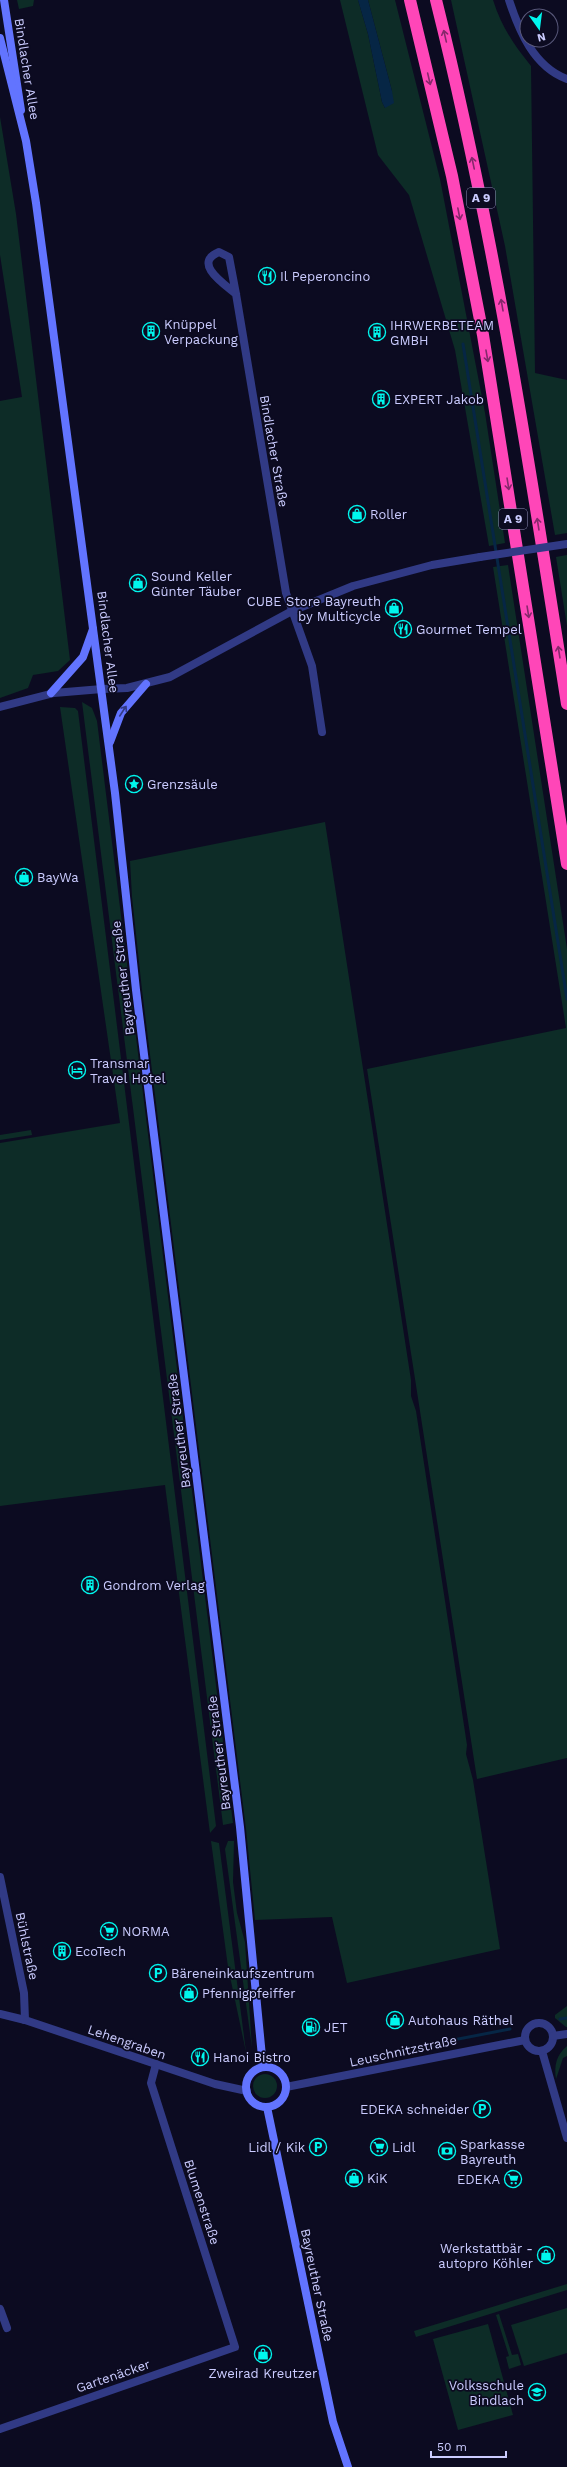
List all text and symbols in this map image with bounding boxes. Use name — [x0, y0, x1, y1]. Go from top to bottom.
north arrow — [519, 8, 559, 48]
street label: Bindlacher Allee — [12, 17, 42, 121]
one-way arrow — [441, 30, 449, 43]
text: N — [536, 30, 547, 45]
one-way arrow — [426, 72, 433, 85]
one-way arrow — [469, 157, 477, 170]
road number: A 9 — [467, 188, 495, 208]
one-way arrow — [456, 207, 464, 220]
restaurant icon: Il Peperoncino — [257, 266, 277, 286]
place label: Il Peperoncino — [280, 269, 370, 284]
one-way arrow — [497, 298, 505, 311]
place label: Knüppel Verpackung — [164, 317, 238, 347]
place label: IHRWERBETEAM GMBH — [390, 318, 494, 348]
building icon: Knüppel Verpackung — [141, 321, 161, 341]
building icon: IHRWERBETEAM GMBH — [367, 322, 387, 342]
one-way arrow — [483, 349, 491, 362]
building icon: EXPERT Jakob — [371, 389, 391, 409]
place label: EXPERT Jakob — [394, 392, 484, 407]
street label: Bindlacher Straße — [257, 394, 291, 508]
one-way arrow — [504, 477, 512, 490]
shop icon: Roller — [347, 504, 367, 524]
place label: Roller — [370, 507, 407, 522]
road number: A 9 — [499, 509, 527, 529]
one-way arrow — [534, 518, 542, 531]
place label: Sound Keller Günter Täuber — [151, 569, 241, 599]
shop icon: Sound Keller Günter Täuber — [128, 573, 148, 593]
street label: Bindlacher Allee — [94, 590, 122, 694]
place label: CUBE Store Bayreuth by Multicycle — [247, 594, 381, 624]
shop icon: CUBE Store Bayreuth by Multicycle — [384, 598, 404, 618]
one-way arrow — [524, 605, 532, 618]
restaurant icon: Gourmet Tempel — [393, 619, 413, 639]
place label: Gourmet Tempel — [416, 622, 522, 637]
one-way arrow — [555, 646, 563, 659]
one-way arrow — [119, 706, 127, 717]
place icon: Grenzsäule — [124, 774, 144, 794]
place label: Grenzsäule — [147, 777, 218, 792]
shop icon: BayWa — [14, 867, 34, 887]
place label: BayWa — [37, 870, 79, 885]
street label: Bayreuther Straße — [109, 920, 137, 1036]
place label: Transmar Travel Hotel — [90, 1056, 166, 1086]
hotel icon: Transmar Travel Hotel — [67, 1060, 87, 1080]
street label: Bayreuther Straße — [165, 1373, 193, 1489]
building icon: Gondrom Verlag — [80, 1575, 100, 1595]
place label: Gondrom Verlag — [103, 1578, 205, 1593]
street label: Bayreuther Straße — [205, 1695, 233, 1811]
street label: Bühlstraße — [13, 1911, 41, 1981]
supermarket icon: NORMA — [99, 1921, 119, 1941]
place label: NORMA — [122, 1924, 170, 1939]
building icon: EcoTech — [52, 1941, 72, 1961]
place label: EcoTech — [75, 1944, 126, 1959]
parking icon: Bäreneinkaufszentrum — [148, 1963, 168, 1983]
place label: Bäreneinkaufszentrum — [171, 1966, 315, 1981]
shop icon: Pfennigpfeiffer — [179, 1983, 199, 2003]
place label: Pfennigpfeiffer — [202, 1986, 296, 2001]
shop icon: Autohaus Räthel — [385, 2010, 405, 2030]
place label: Autohaus Räthel — [408, 2013, 513, 2028]
fuel station icon: JET — [301, 2017, 321, 2037]
place label: JET — [324, 2020, 348, 2035]
street label: Lehengraben — [86, 2022, 168, 2062]
street label: Leuschnitzstraße — [348, 2032, 458, 2070]
restaurant icon: Hanoi Bistro — [190, 2047, 210, 2067]
place label: Hanoi Bistro — [213, 2050, 291, 2065]
parking icon: EDEKA schneider — [472, 2099, 492, 2119]
place label: EDEKA schneider — [360, 2102, 469, 2117]
parking icon: Lidl / Kik — [308, 2137, 328, 2157]
supermarket icon: Lidl — [369, 2137, 389, 2157]
place label: Sparkasse Bayreuth — [460, 2137, 525, 2167]
place label: Lidl / Kik — [248, 2140, 306, 2155]
place label: Lidl — [392, 2140, 415, 2155]
bank icon: Sparkasse Bayreuth — [437, 2141, 457, 2161]
street label: Blumenstraße — [181, 2157, 223, 2247]
shop icon: KiK — [344, 2168, 364, 2188]
supermarket icon: EDEKA — [503, 2169, 523, 2189]
place label: KiK — [367, 2171, 388, 2186]
place label: EDEKA — [457, 2172, 500, 2187]
street label: Bayreuther Straße — [298, 2227, 336, 2343]
place label: Werkstattbär - autopro Köhler — [438, 2241, 533, 2271]
shop icon: Werkstattbär - autopro Köhler — [536, 2245, 556, 2265]
shop icon: Zweirad Kreutzer — [253, 2344, 273, 2364]
street label: Gartenäcker — [74, 2356, 152, 2396]
place label: Zweirad Kreutzer — [209, 2366, 317, 2381]
place label: Volksschule Bindlach — [449, 2378, 524, 2408]
school or university icon: Volksschule Bindlach — [527, 2382, 547, 2402]
scale bar — [431, 2433, 506, 2459]
text: 50 m — [437, 2440, 467, 2454]

